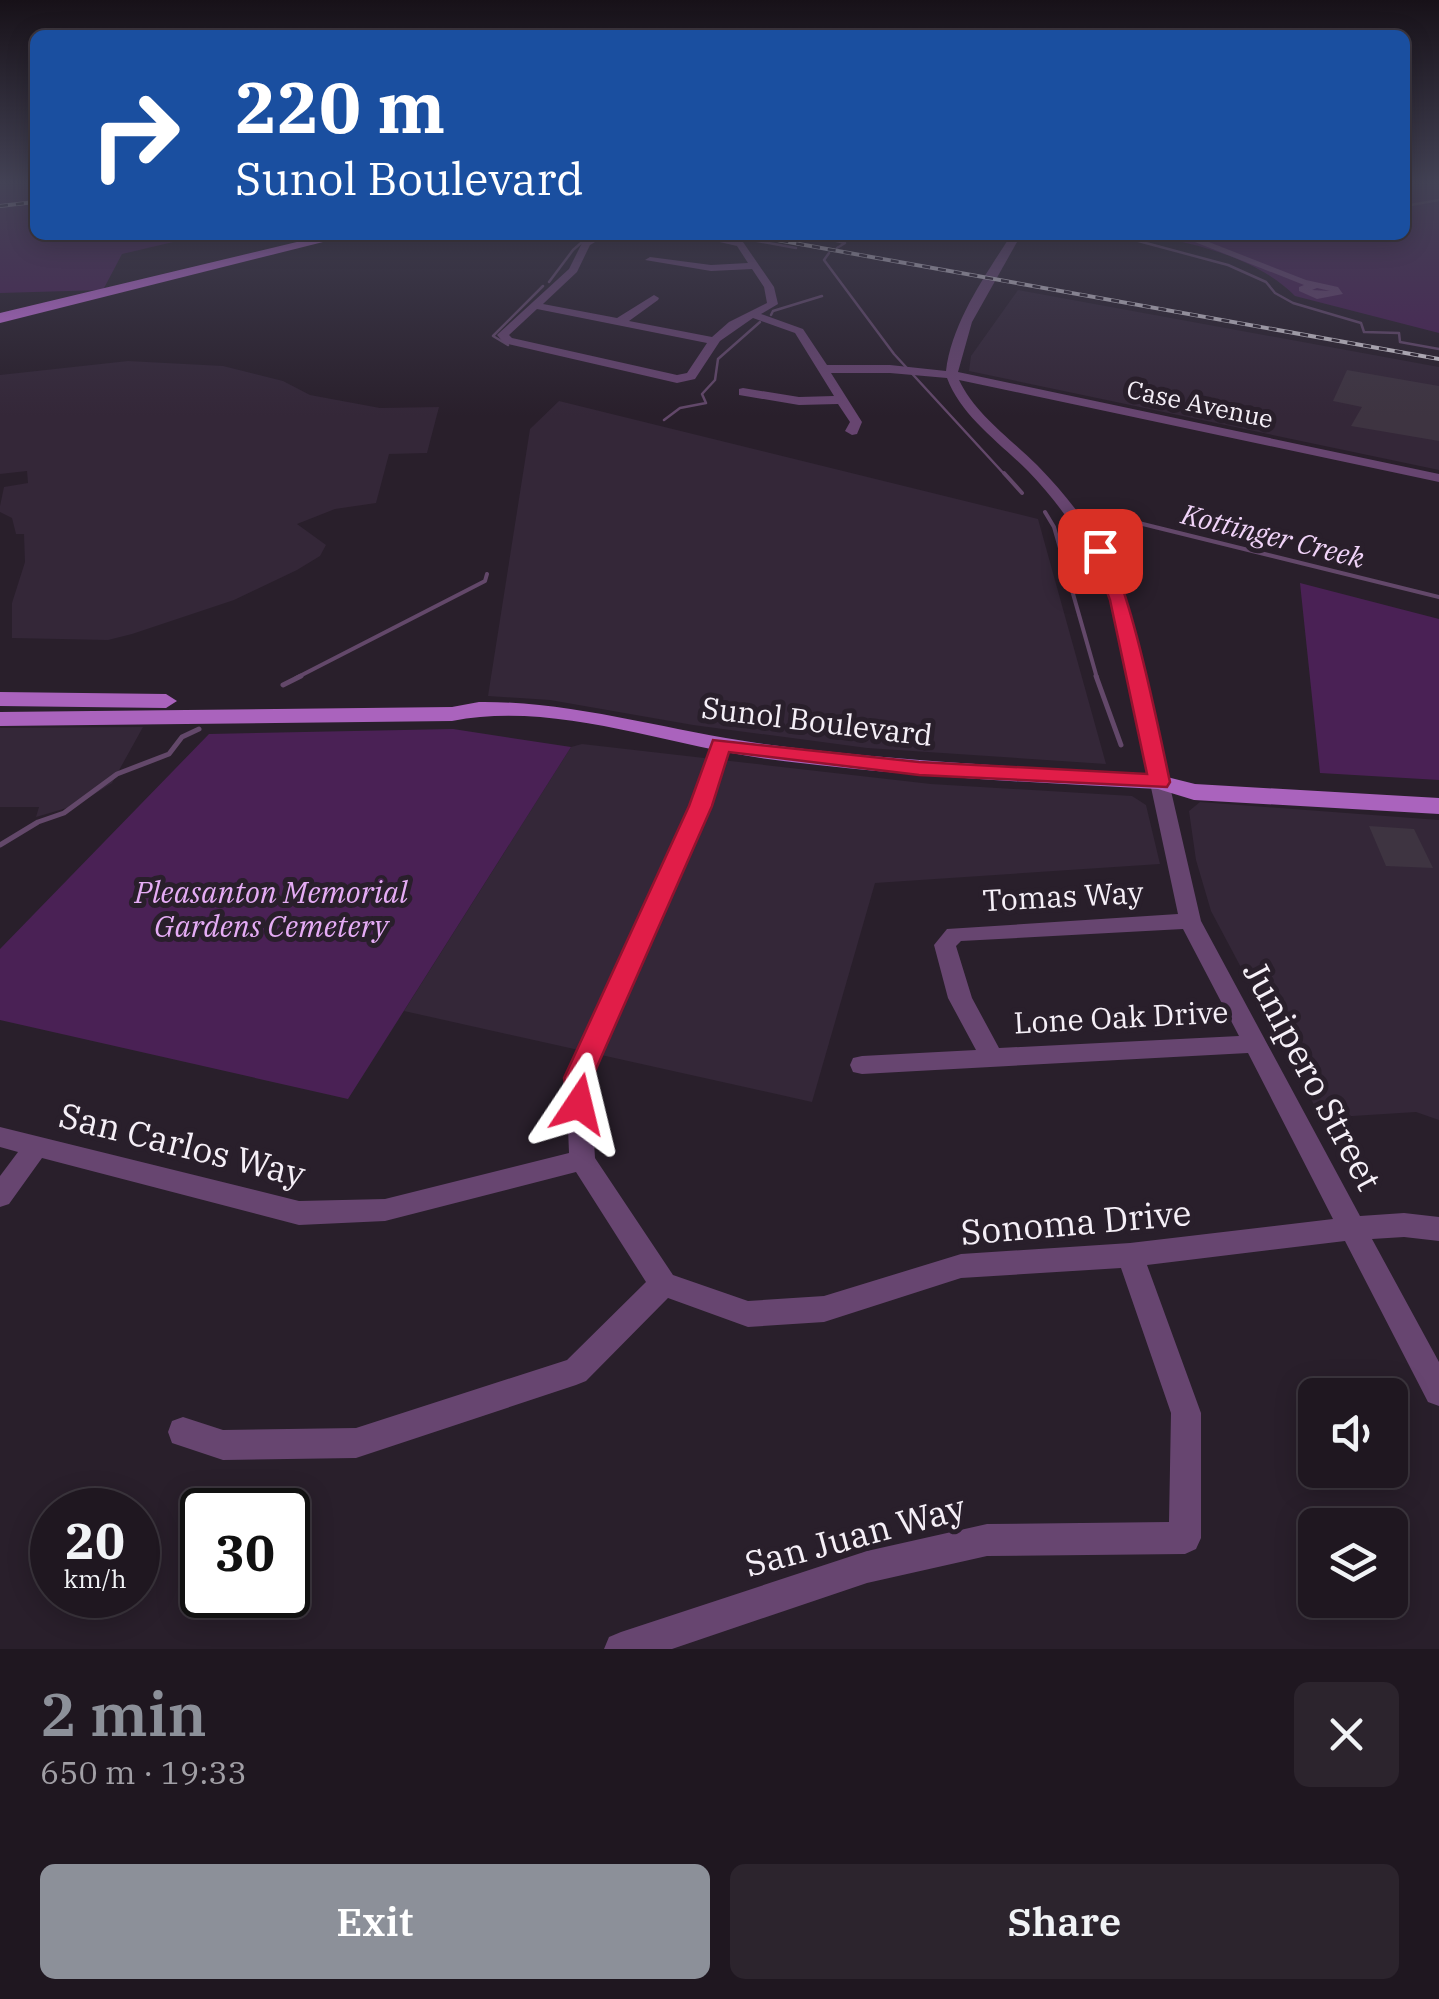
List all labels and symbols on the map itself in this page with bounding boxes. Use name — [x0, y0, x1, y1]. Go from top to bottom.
street label: Case Avenue — [1124, 372, 1276, 435]
water label: Kottinger Creek — [1177, 495, 1368, 576]
pin — [1058, 509, 1143, 594]
street label: Sunol Boulevard — [699, 687, 935, 754]
park label: Pleasanton Memorial Gardens Cemetery — [133, 872, 408, 945]
street label: Tomas Way — [981, 872, 1144, 919]
street label: Junipero Street — [1233, 953, 1393, 1198]
street label: Lone Oak Drive — [1013, 991, 1229, 1042]
position arrow — [527, 1052, 631, 1156]
street label: San Carlos Way — [55, 1091, 310, 1197]
street label: Sonoma Drive — [959, 1189, 1193, 1255]
street label: San Juan Way — [739, 1483, 970, 1587]
speed limit sign: 30 — [180, 1488, 310, 1618]

